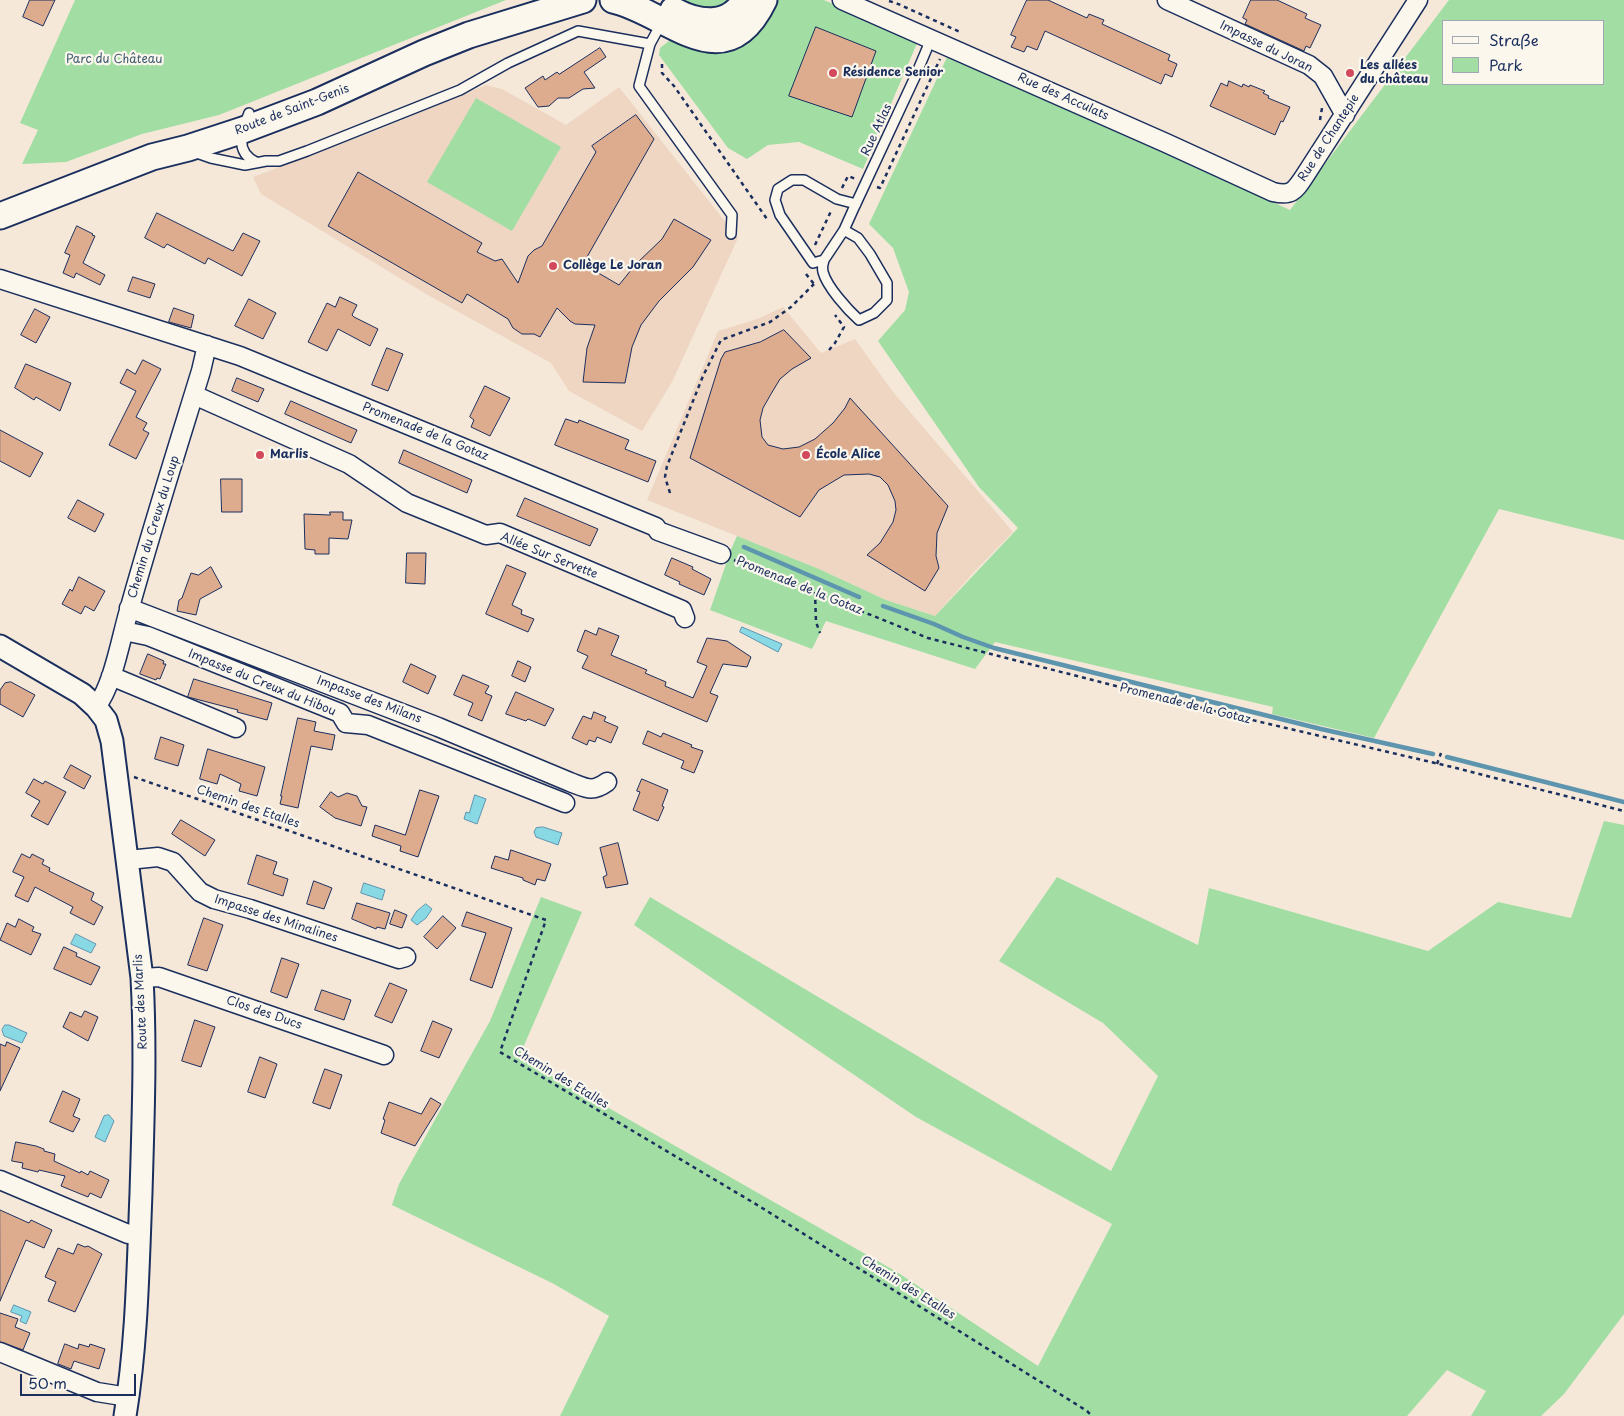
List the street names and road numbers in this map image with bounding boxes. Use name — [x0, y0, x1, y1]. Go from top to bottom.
street label: Impasse du Joran — [1217, 18, 1315, 76]
street label: Rue des Acculats — [1015, 70, 1111, 124]
street label: Route de Saint-Genis — [233, 82, 351, 138]
street label: Rue de Chantepie — [1295, 92, 1363, 184]
street label: Rue Atlas — [859, 102, 895, 158]
street label: Promenade de la Gotaz — [360, 400, 490, 464]
street label: Chemin du Creux du Loup — [125, 454, 183, 600]
street label: Allée Sur Servette — [498, 530, 600, 582]
street label: Promenade de la Gotaz — [734, 554, 864, 618]
street label: Impasse du Creux du Hibou — [186, 647, 338, 719]
street label: Impasse des Milans — [315, 673, 423, 727]
street label: Promenade de la Gotaz — [1118, 681, 1252, 727]
street label: Chemin des Etalles — [195, 783, 301, 831]
street label: Impasse des Minalines — [212, 892, 340, 946]
street label: Route des Marlis — [131, 954, 151, 1050]
street label: Clos des Ducs — [224, 993, 304, 1033]
street label: Chemin des Etalles — [511, 1044, 611, 1112]
street label: Chemin des Etalles — [858, 1253, 958, 1323]

